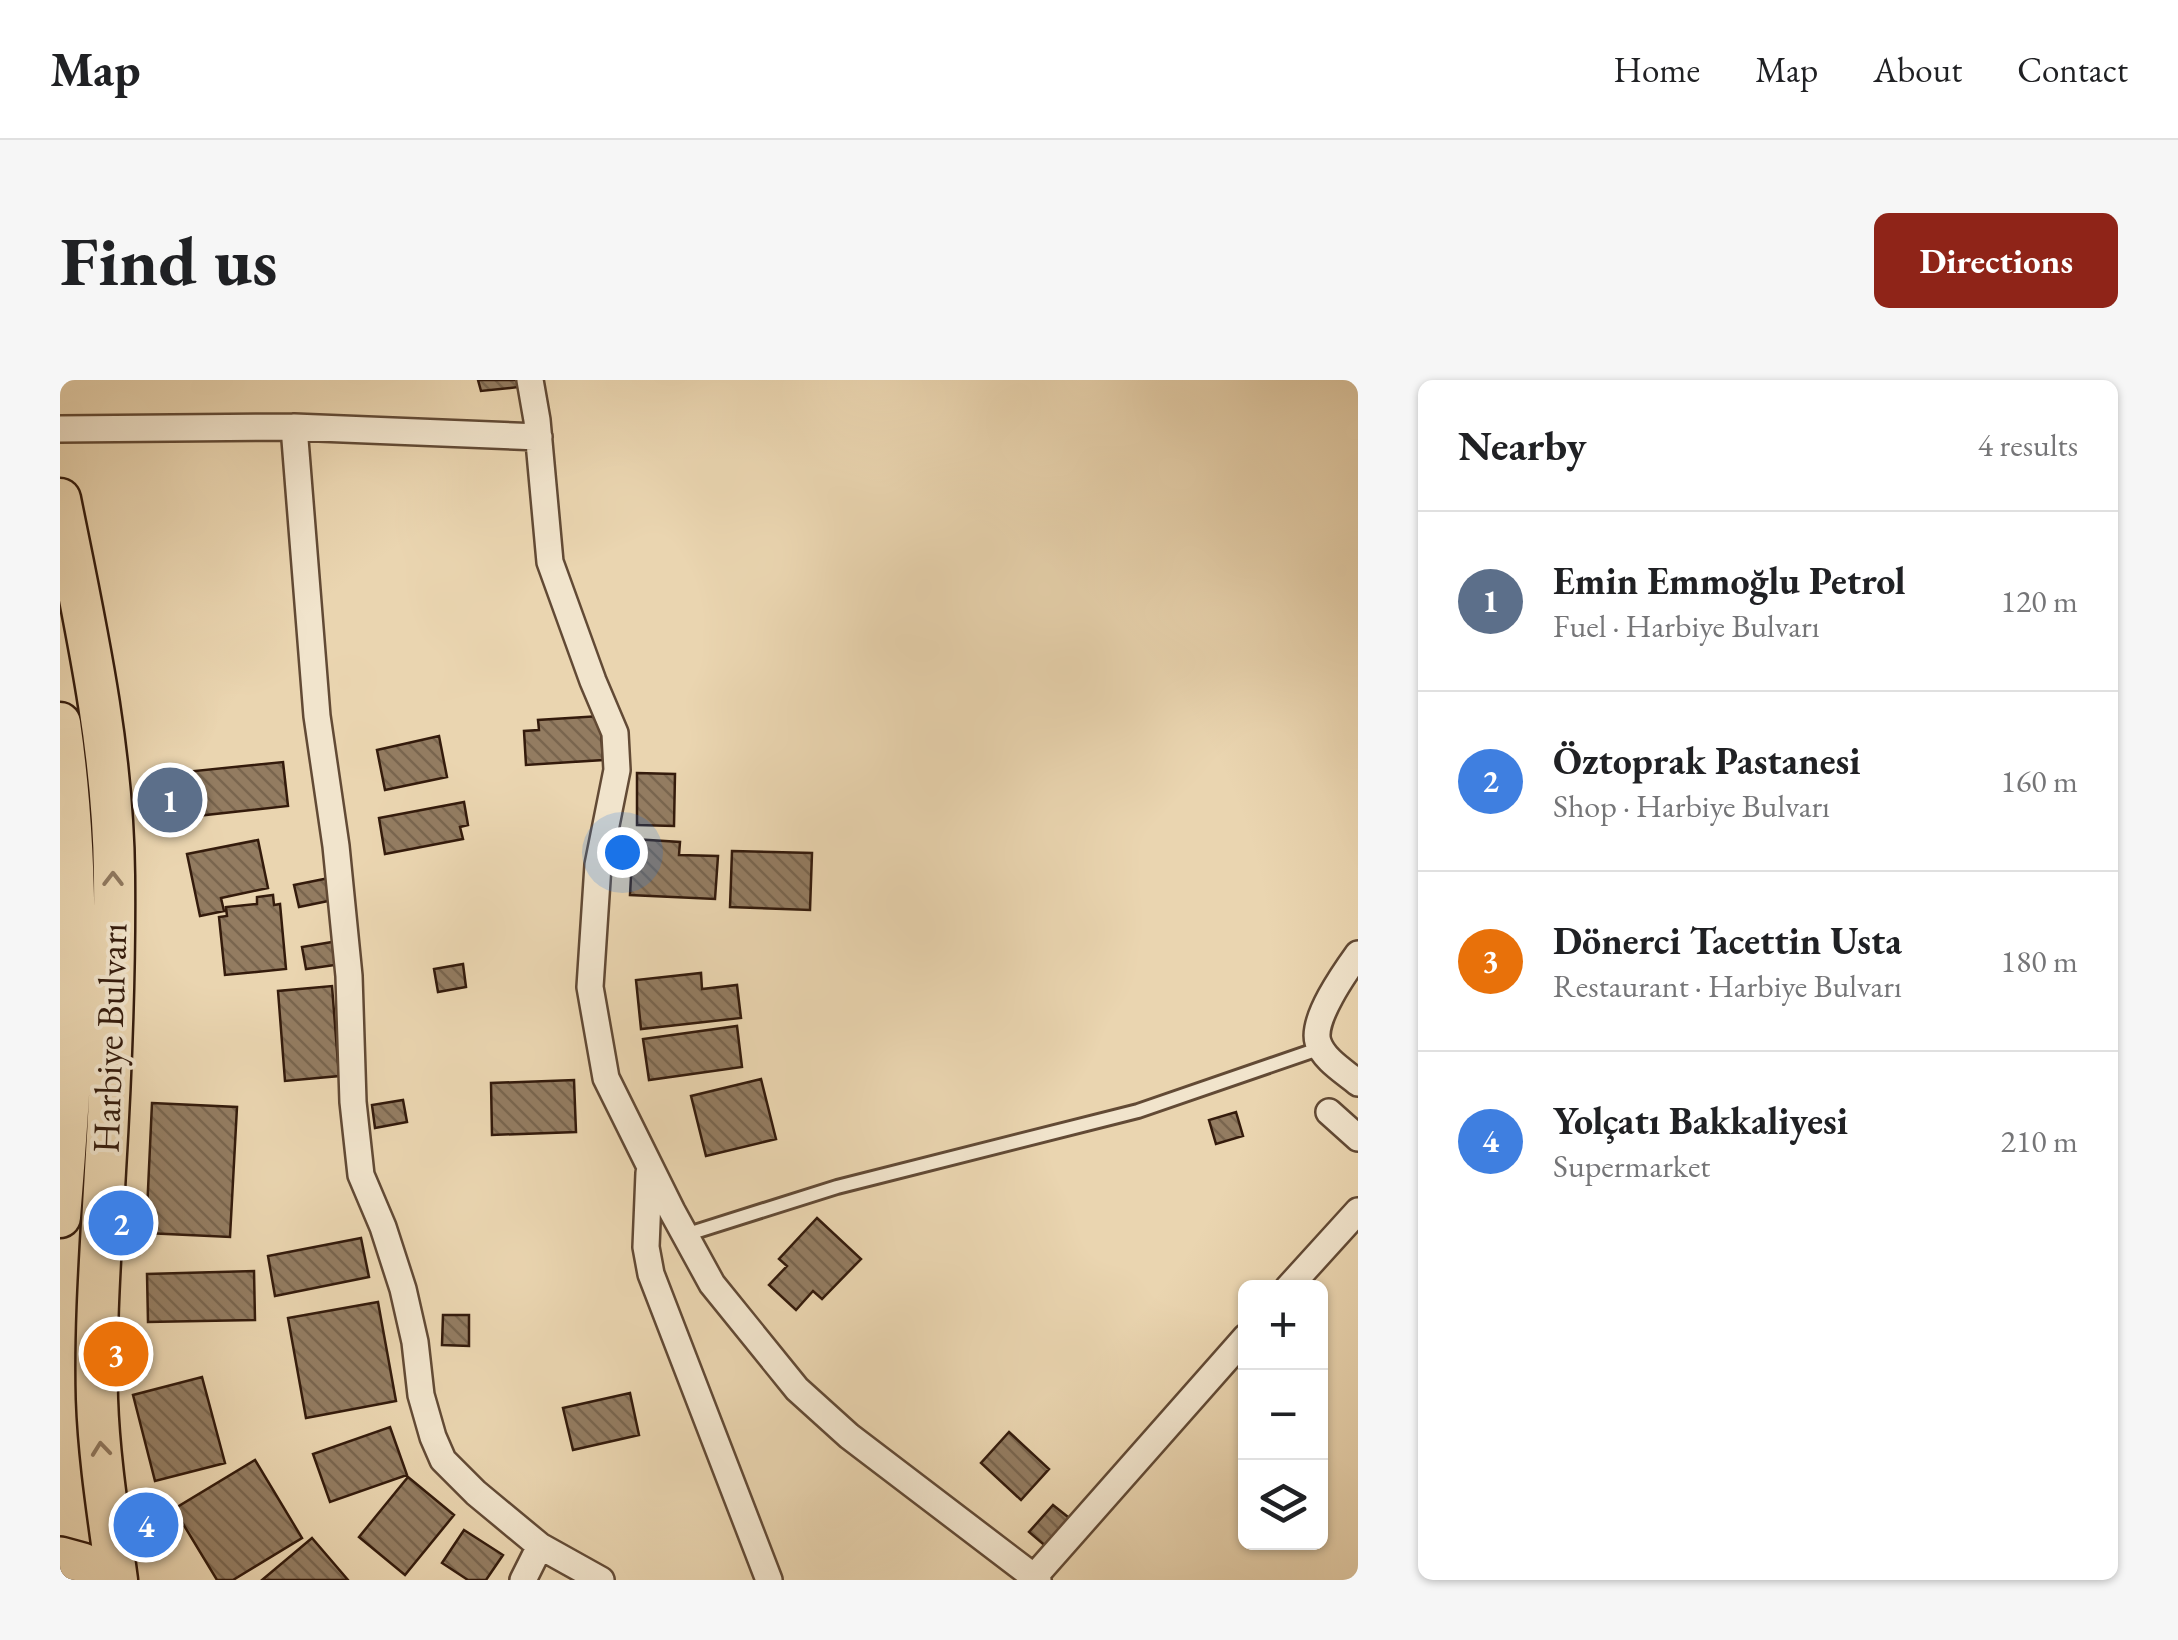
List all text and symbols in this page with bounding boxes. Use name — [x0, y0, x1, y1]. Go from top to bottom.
text: Map — [50, 38, 141, 100]
text: Home — [1614, 47, 1700, 92]
text: Map — [1755, 47, 1818, 92]
text: About — [1873, 47, 1962, 92]
text: Contact — [2017, 47, 2128, 92]
button: Directions — [1874, 213, 2118, 308]
text: Find us — [60, 215, 278, 306]
text: Nearby — [1458, 418, 1587, 473]
text: 4 results — [1978, 424, 2078, 466]
text: Emin Emmoğlu Petrol — [1553, 556, 1906, 605]
text: 1 — [1482, 580, 1499, 622]
text: 120 m — [2001, 580, 2078, 622]
text: Fuel · Harbiye Bulvarı — [1553, 605, 1820, 647]
text: Öztoprak Pastanesi — [1553, 736, 1860, 785]
text: 2 — [1482, 760, 1499, 802]
text: 160 m — [2001, 760, 2078, 802]
pin: 1 — [138, 762, 202, 838]
text: Shop · Harbiye Bulvarı — [1553, 785, 1830, 827]
your location — [597, 827, 648, 878]
one-way arrow — [103, 871, 124, 887]
text: Dönerci Tacettin Usta — [1553, 916, 1902, 965]
street label: Harbiye Bulvarı — [80, 922, 138, 1154]
text: 3 — [1482, 940, 1499, 982]
text: 180 m — [2001, 940, 2078, 982]
text: Restaurant · Harbiye Bulvarı — [1553, 965, 1902, 1007]
text: Yolçatı Bakkaliyesi — [1553, 1096, 1848, 1145]
text: 4 — [1482, 1120, 1499, 1162]
text: 210 m — [2001, 1120, 2078, 1162]
text: Supermarket — [1553, 1145, 1710, 1187]
pin: 2 — [88, 1186, 154, 1260]
map controls — [1238, 1280, 1328, 1550]
button: + — [1238, 1280, 1328, 1370]
pin: 3 — [83, 1316, 148, 1392]
button: − — [1238, 1370, 1328, 1460]
one-way arrow — [91, 1440, 112, 1456]
button: layers — [1238, 1460, 1328, 1550]
pin: 4 — [114, 1488, 178, 1562]

